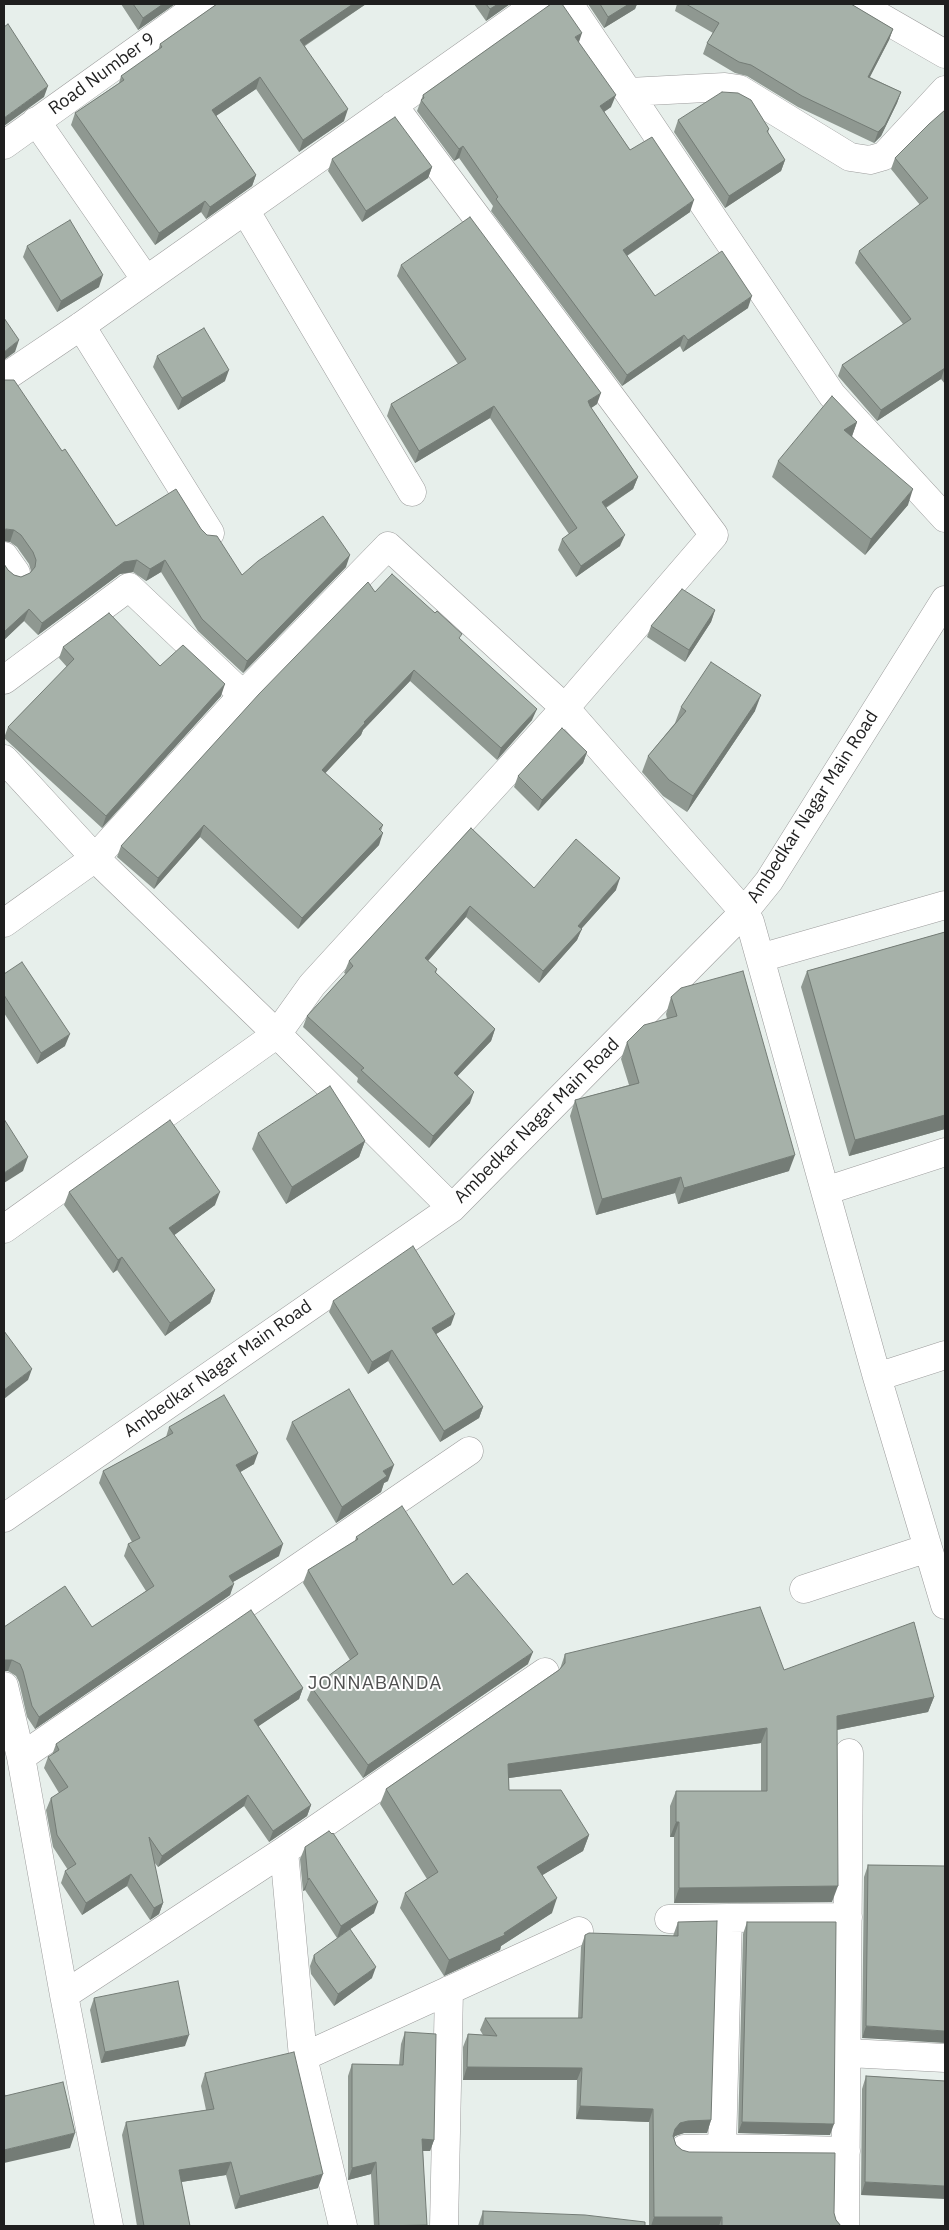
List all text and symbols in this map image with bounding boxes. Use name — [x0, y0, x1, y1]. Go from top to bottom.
street label: Road Number 9 — [45, 28, 159, 120]
street label: Ambedkar Nagar Main Road — [743, 707, 883, 907]
street label: Ambedkar Nagar Main Road — [450, 1034, 624, 1208]
street label: Ambedkar Nagar Main Road — [120, 1296, 316, 1442]
district label: JONNABANDA — [306, 1673, 444, 1695]

